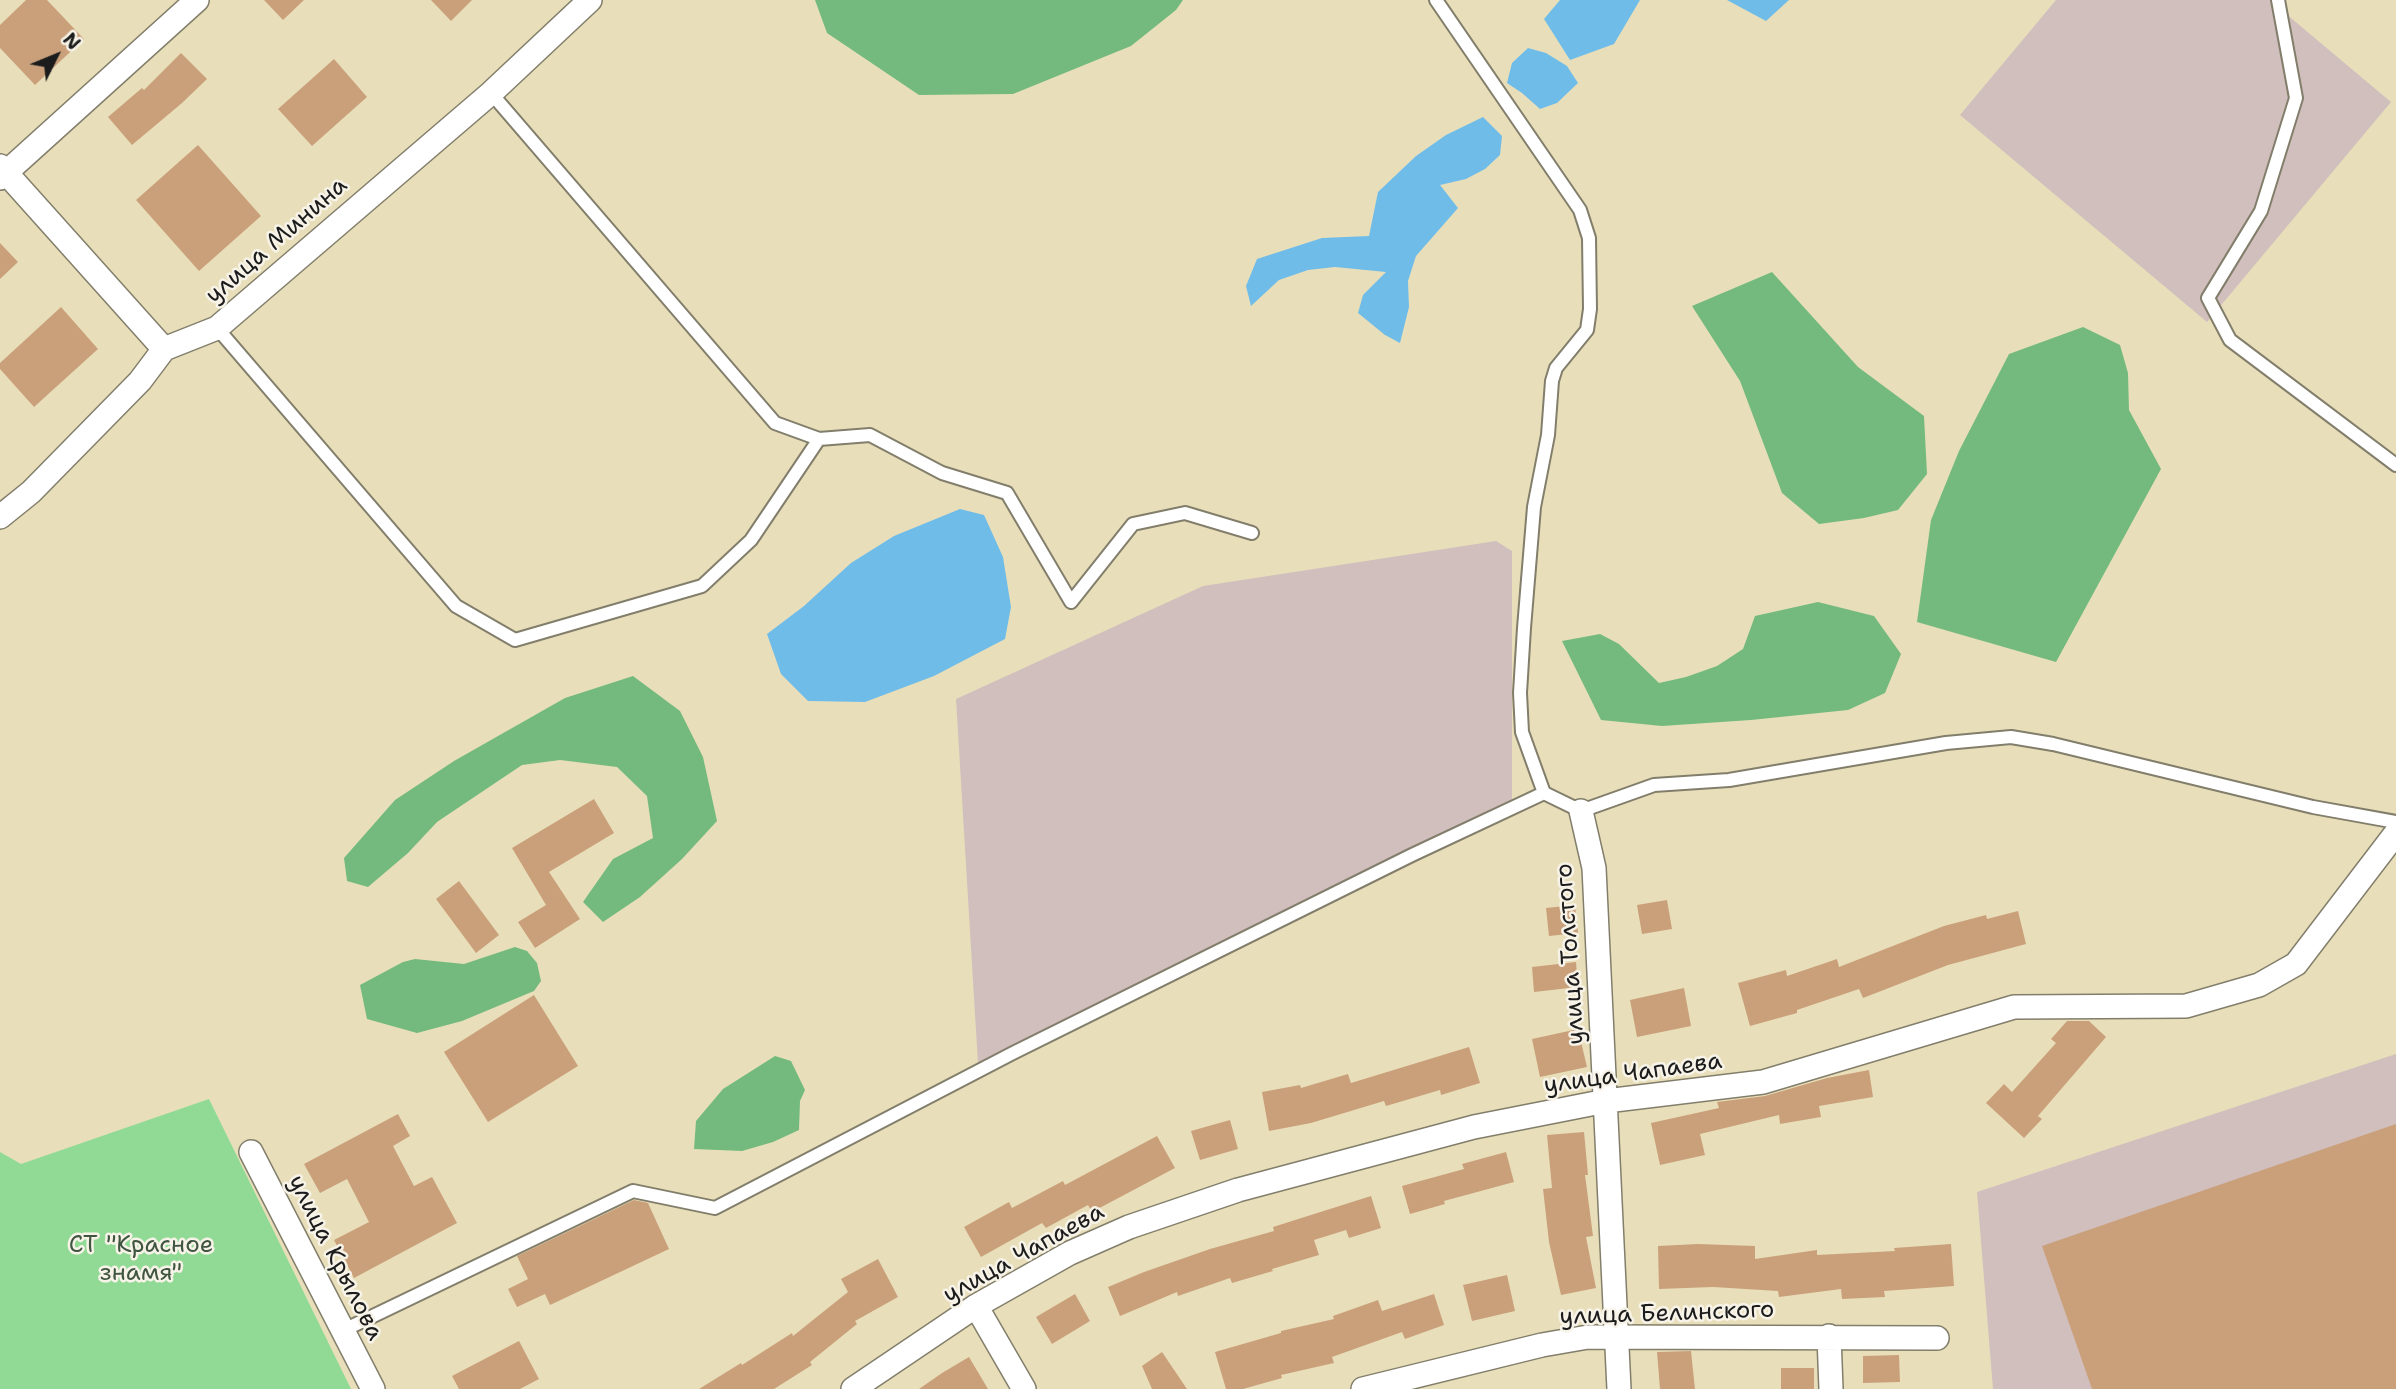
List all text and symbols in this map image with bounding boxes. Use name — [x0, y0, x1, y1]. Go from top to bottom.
north arrow — [21, 21, 91, 91]
text: N — [57, 27, 86, 55]
street label: улица Минина — [200, 172, 354, 310]
street label: улица Толстого — [1550, 862, 1592, 1046]
street label: улица Чапаева — [1542, 1047, 1724, 1101]
street label: улица Крылова — [281, 1171, 389, 1345]
street label: улица Чапаева — [939, 1198, 1109, 1310]
park label: СТ "Красное знамя" — [69, 1232, 213, 1288]
street label: улица Белинского — [1559, 1296, 1775, 1332]

